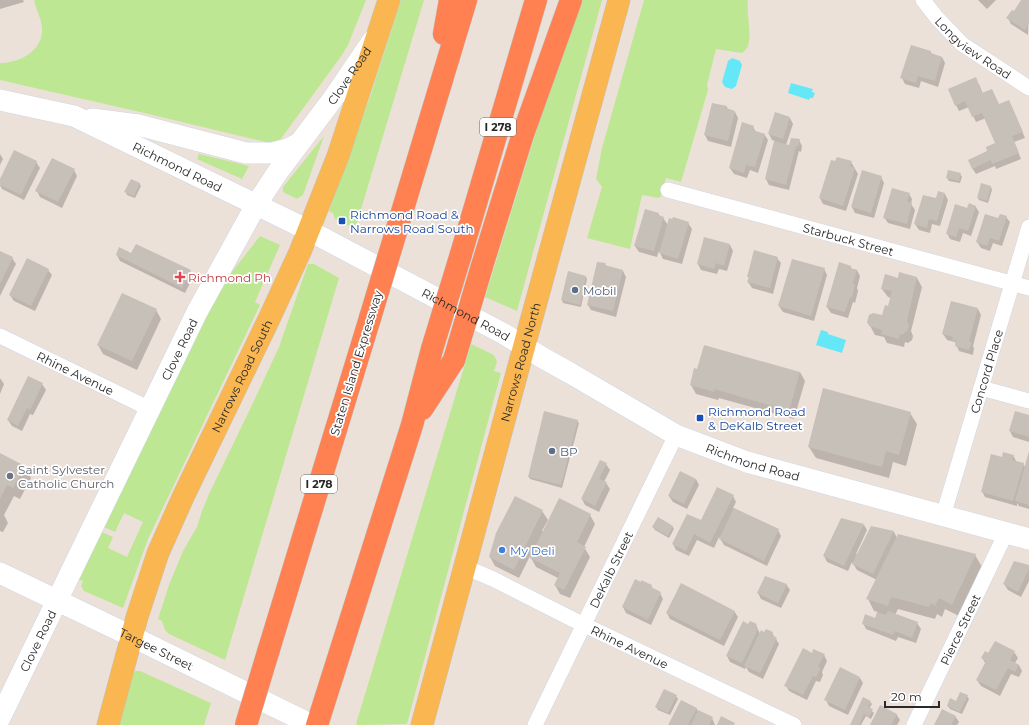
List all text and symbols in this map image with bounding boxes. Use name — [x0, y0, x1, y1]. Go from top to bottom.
street label: Longview Road — [932, 13, 1014, 82]
street label: Clove Road — [324, 43, 374, 108]
road number: I 278 — [480, 118, 516, 136]
street label: Richmond Road — [130, 138, 225, 195]
place label: Richmond Road & Narrows Road South — [350, 207, 474, 236]
marker: Richmond Road & Narrows Road South — [337, 216, 347, 226]
street label: Starbuck Street — [801, 220, 896, 258]
place label: Richmond Ph — [188, 270, 271, 285]
marker: Richmond Ph — [175, 272, 185, 282]
place label: Mobil — [583, 283, 617, 298]
street label: Richmond Road — [419, 284, 513, 344]
marker: Mobil — [570, 285, 580, 295]
street label: Staten Island Expressway — [327, 288, 385, 437]
street label: Narrows Road North — [497, 301, 543, 423]
street label: Clove Road — [158, 316, 200, 383]
street label: Narrows Road South — [208, 317, 275, 435]
street label: Concord Place — [966, 327, 1006, 415]
street label: Rhine Avenue — [35, 348, 117, 398]
place label: Richmond Road & DeKalb Street — [708, 404, 806, 433]
marker: Richmond Road & DeKalb Street — [695, 413, 705, 423]
street label: Richmond Road — [704, 440, 802, 484]
place label: BP — [560, 444, 578, 459]
marker: BP — [547, 446, 557, 456]
place label: Saint Sylvester Catholic Church — [18, 462, 114, 491]
marker: Saint Sylvester Catholic Church — [5, 471, 15, 481]
road number: I 278 — [301, 475, 337, 493]
street label: DeKalb Street — [586, 528, 636, 610]
place label: My Deli — [510, 543, 555, 558]
marker: My Deli — [497, 545, 507, 555]
street label: Pierce Street — [936, 591, 983, 667]
street label: Clove Road — [16, 607, 59, 674]
street label: Rhine Avenue — [589, 622, 671, 671]
street label: Targee Street — [117, 624, 196, 673]
scale bar — [885, 683, 939, 709]
text: 20 m — [891, 689, 922, 704]

